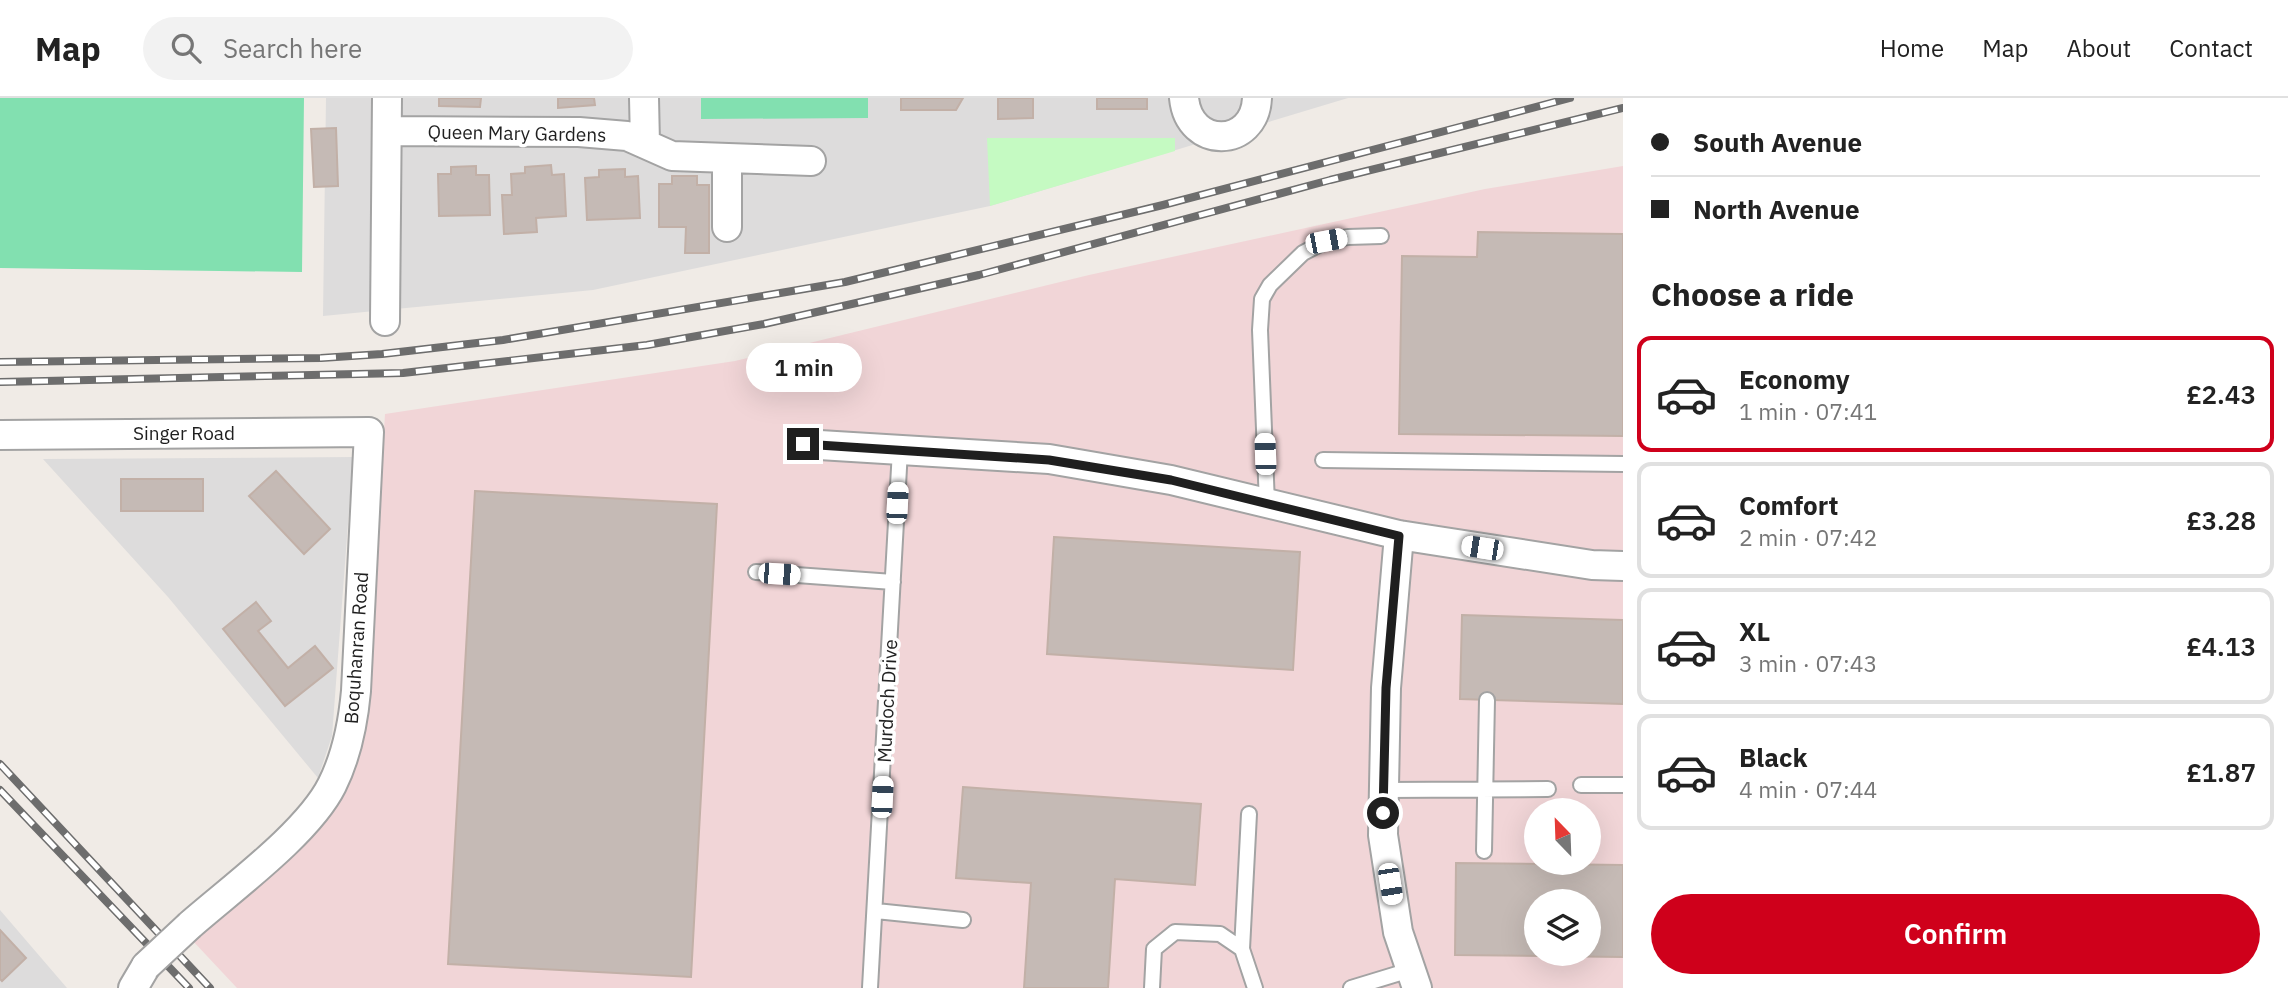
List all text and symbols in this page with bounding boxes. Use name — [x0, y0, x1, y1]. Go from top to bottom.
search box — [143, 17, 633, 80]
text: Map — [35, 27, 101, 70]
icon: search — [167, 29, 205, 67]
text: Search here — [223, 31, 362, 65]
text: Home — [1880, 32, 1944, 64]
text: Map — [1982, 32, 2028, 64]
text: About — [2066, 32, 2131, 64]
text: Contact — [2169, 32, 2253, 64]
street label: Queen Mary Gardens — [427, 119, 607, 147]
text: South Avenue — [1693, 125, 1862, 159]
text: North Avenue — [1693, 192, 1860, 226]
car — [1304, 227, 1349, 255]
text: Choose a ride — [1651, 273, 1854, 315]
callout: 1 min — [745, 342, 861, 392]
text: 1 min — [774, 352, 834, 382]
text: Economy — [1739, 362, 1850, 396]
icon: car — [1655, 363, 1718, 426]
text: £2.43 — [2186, 377, 2256, 411]
text: 1 min · 07:41 — [1739, 396, 1877, 426]
street label: Singer Road — [133, 421, 235, 445]
route end — [787, 428, 819, 460]
car — [1254, 433, 1277, 475]
car — [886, 481, 909, 525]
text: Comfort — [1739, 488, 1838, 522]
icon: car — [1655, 489, 1718, 552]
text: £3.28 — [2186, 503, 2256, 537]
text: 2 min · 07:42 — [1739, 522, 1877, 552]
car — [1460, 534, 1505, 562]
car — [758, 562, 801, 586]
street label: Boquhanran Road — [339, 571, 373, 725]
text: XL — [1739, 614, 1770, 648]
icon: car — [1655, 615, 1718, 678]
text: £4.13 — [2186, 629, 2256, 663]
street label: Murdoch Drive — [872, 639, 902, 763]
text: 3 min · 07:43 — [1739, 648, 1877, 678]
text: Black — [1739, 740, 1807, 774]
icon: car — [1655, 741, 1718, 804]
text: £1.87 — [2186, 755, 2256, 789]
text: 4 min · 07:44 — [1739, 774, 1877, 804]
car — [871, 775, 894, 819]
route start — [1367, 797, 1399, 829]
north arrow — [1524, 798, 1601, 875]
map controls — [1524, 798, 1601, 966]
car — [1377, 862, 1404, 906]
button: layers — [1524, 889, 1601, 966]
button: Confirm — [1651, 894, 2260, 974]

